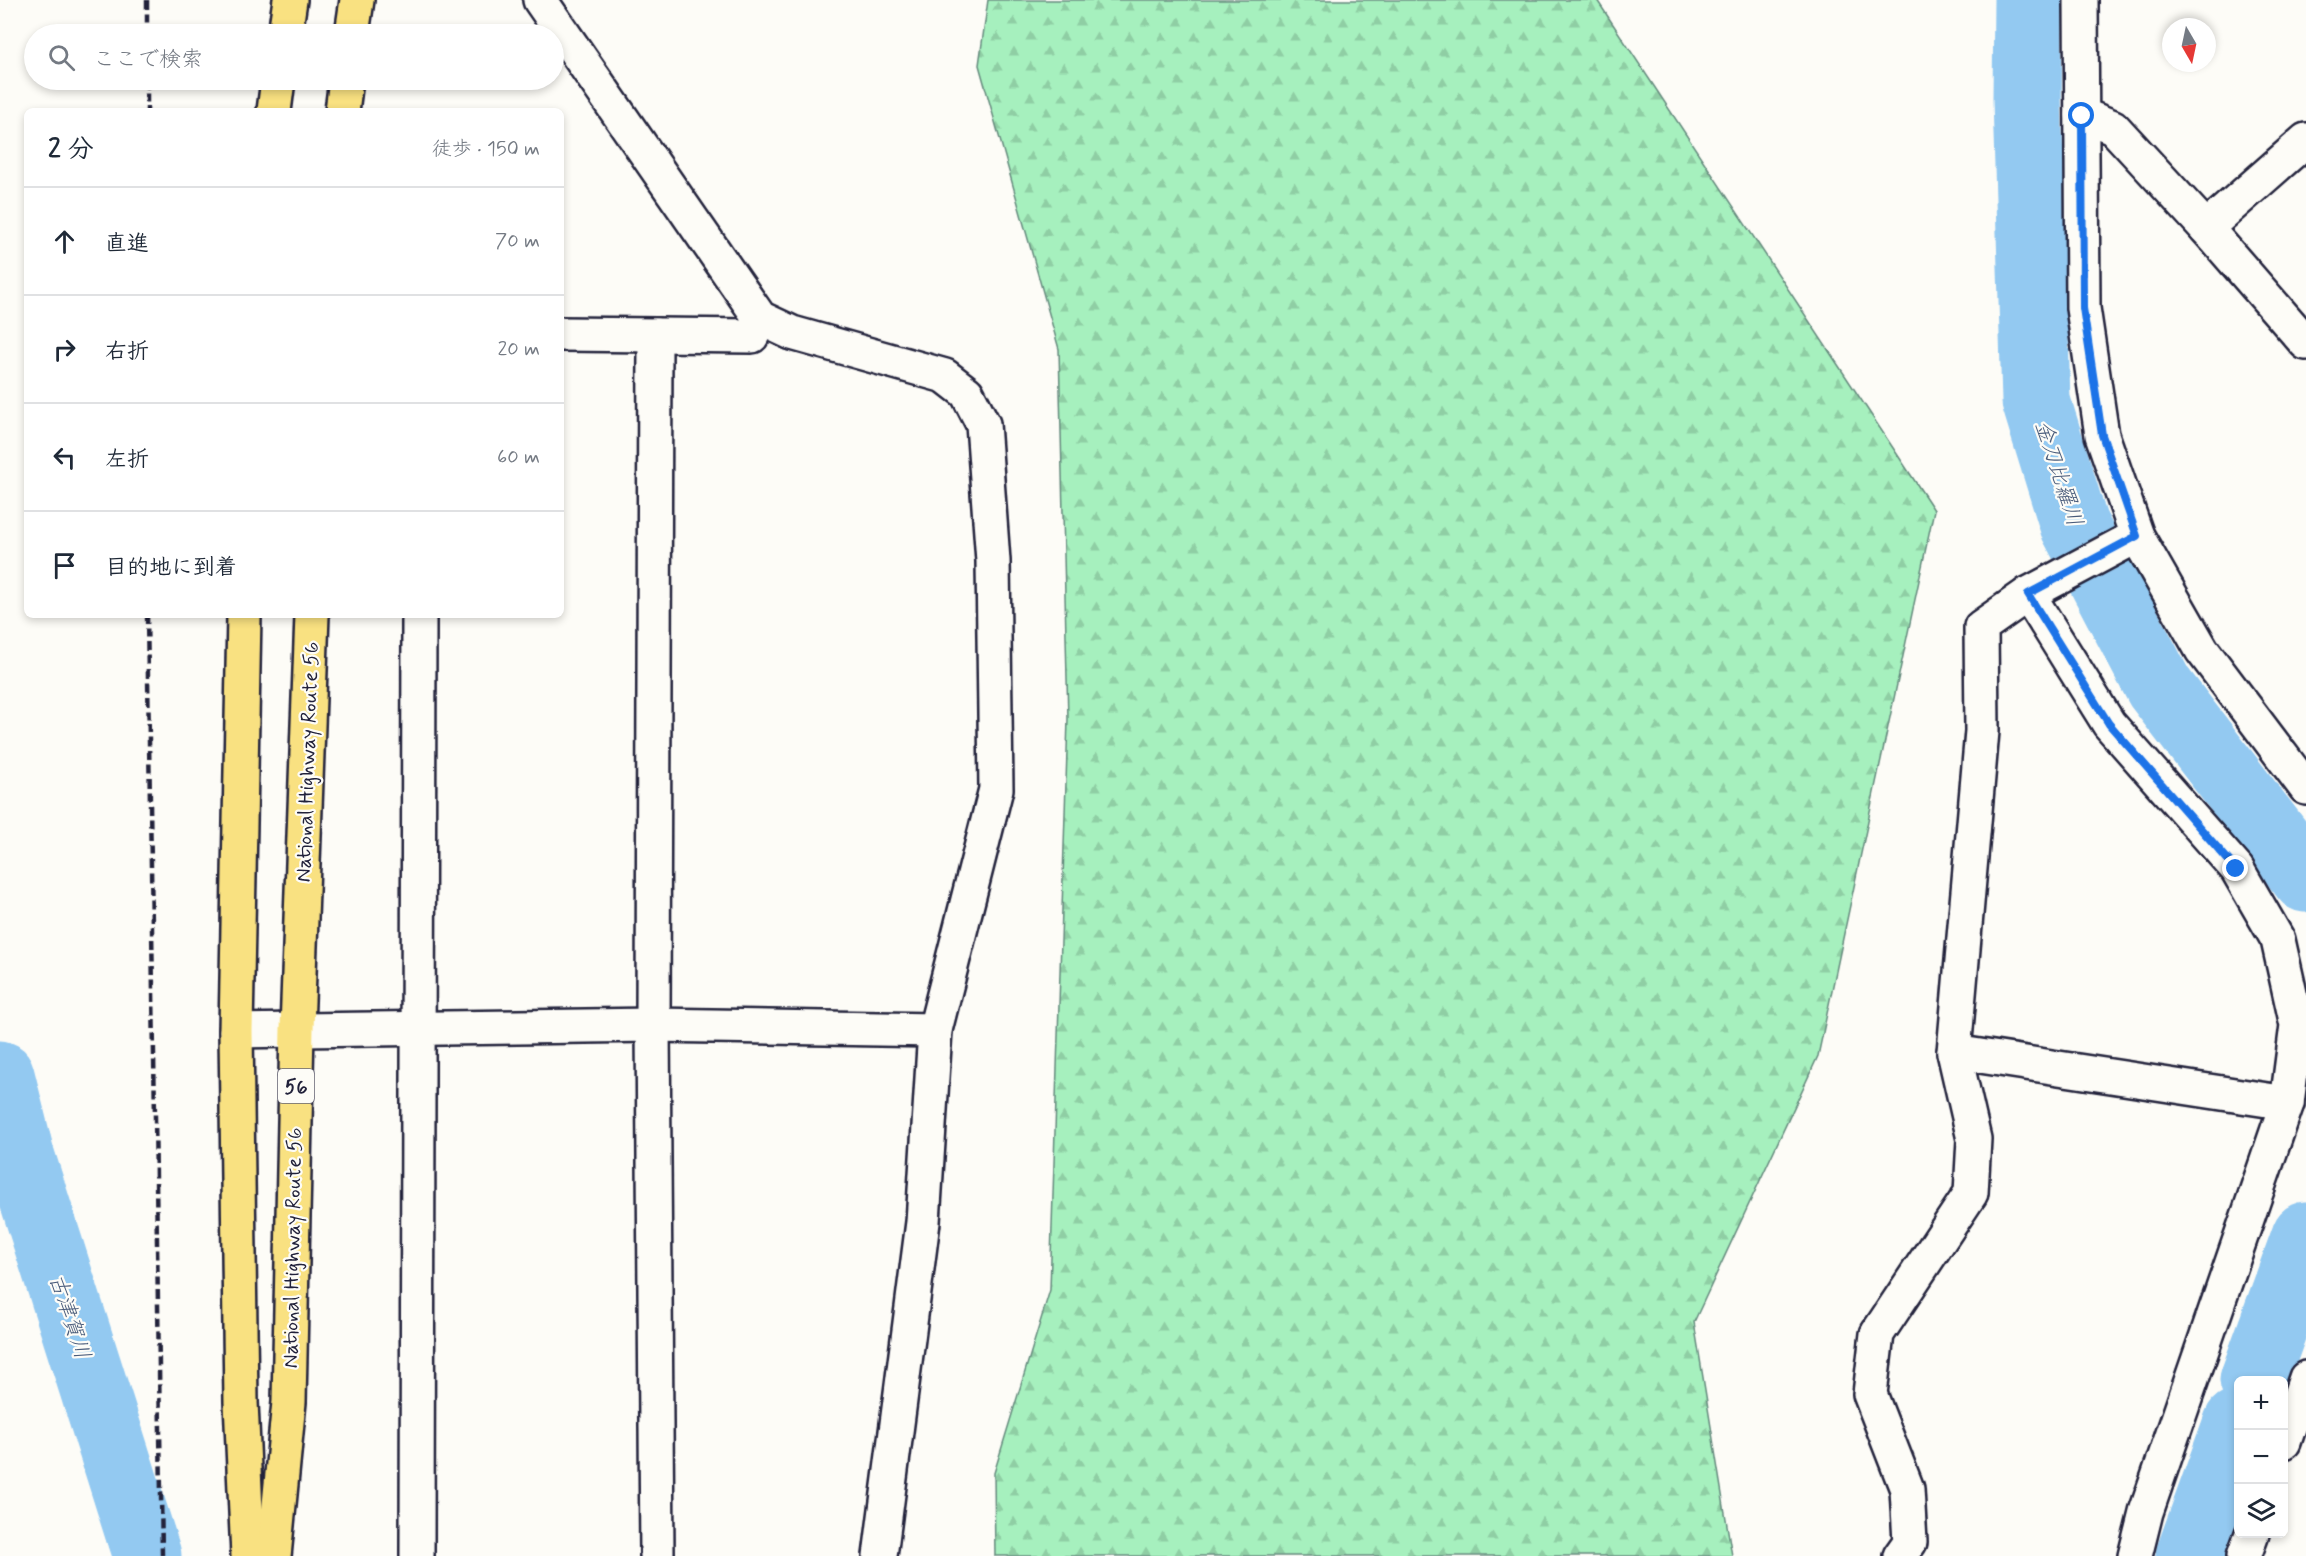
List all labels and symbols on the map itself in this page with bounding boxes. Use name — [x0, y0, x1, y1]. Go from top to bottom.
north arrow — [2162, 18, 2216, 72]
route start — [2068, 102, 2094, 128]
water label: 金刀比羅川 — [2028, 417, 2088, 530]
street label: National Highway Route 56 — [290, 641, 326, 883]
route end — [2222, 855, 2248, 881]
road number: 56 — [278, 1069, 314, 1103]
street label: National Highway Route 56 — [277, 1127, 309, 1369]
water label: 古津賀川 — [42, 1270, 96, 1363]

